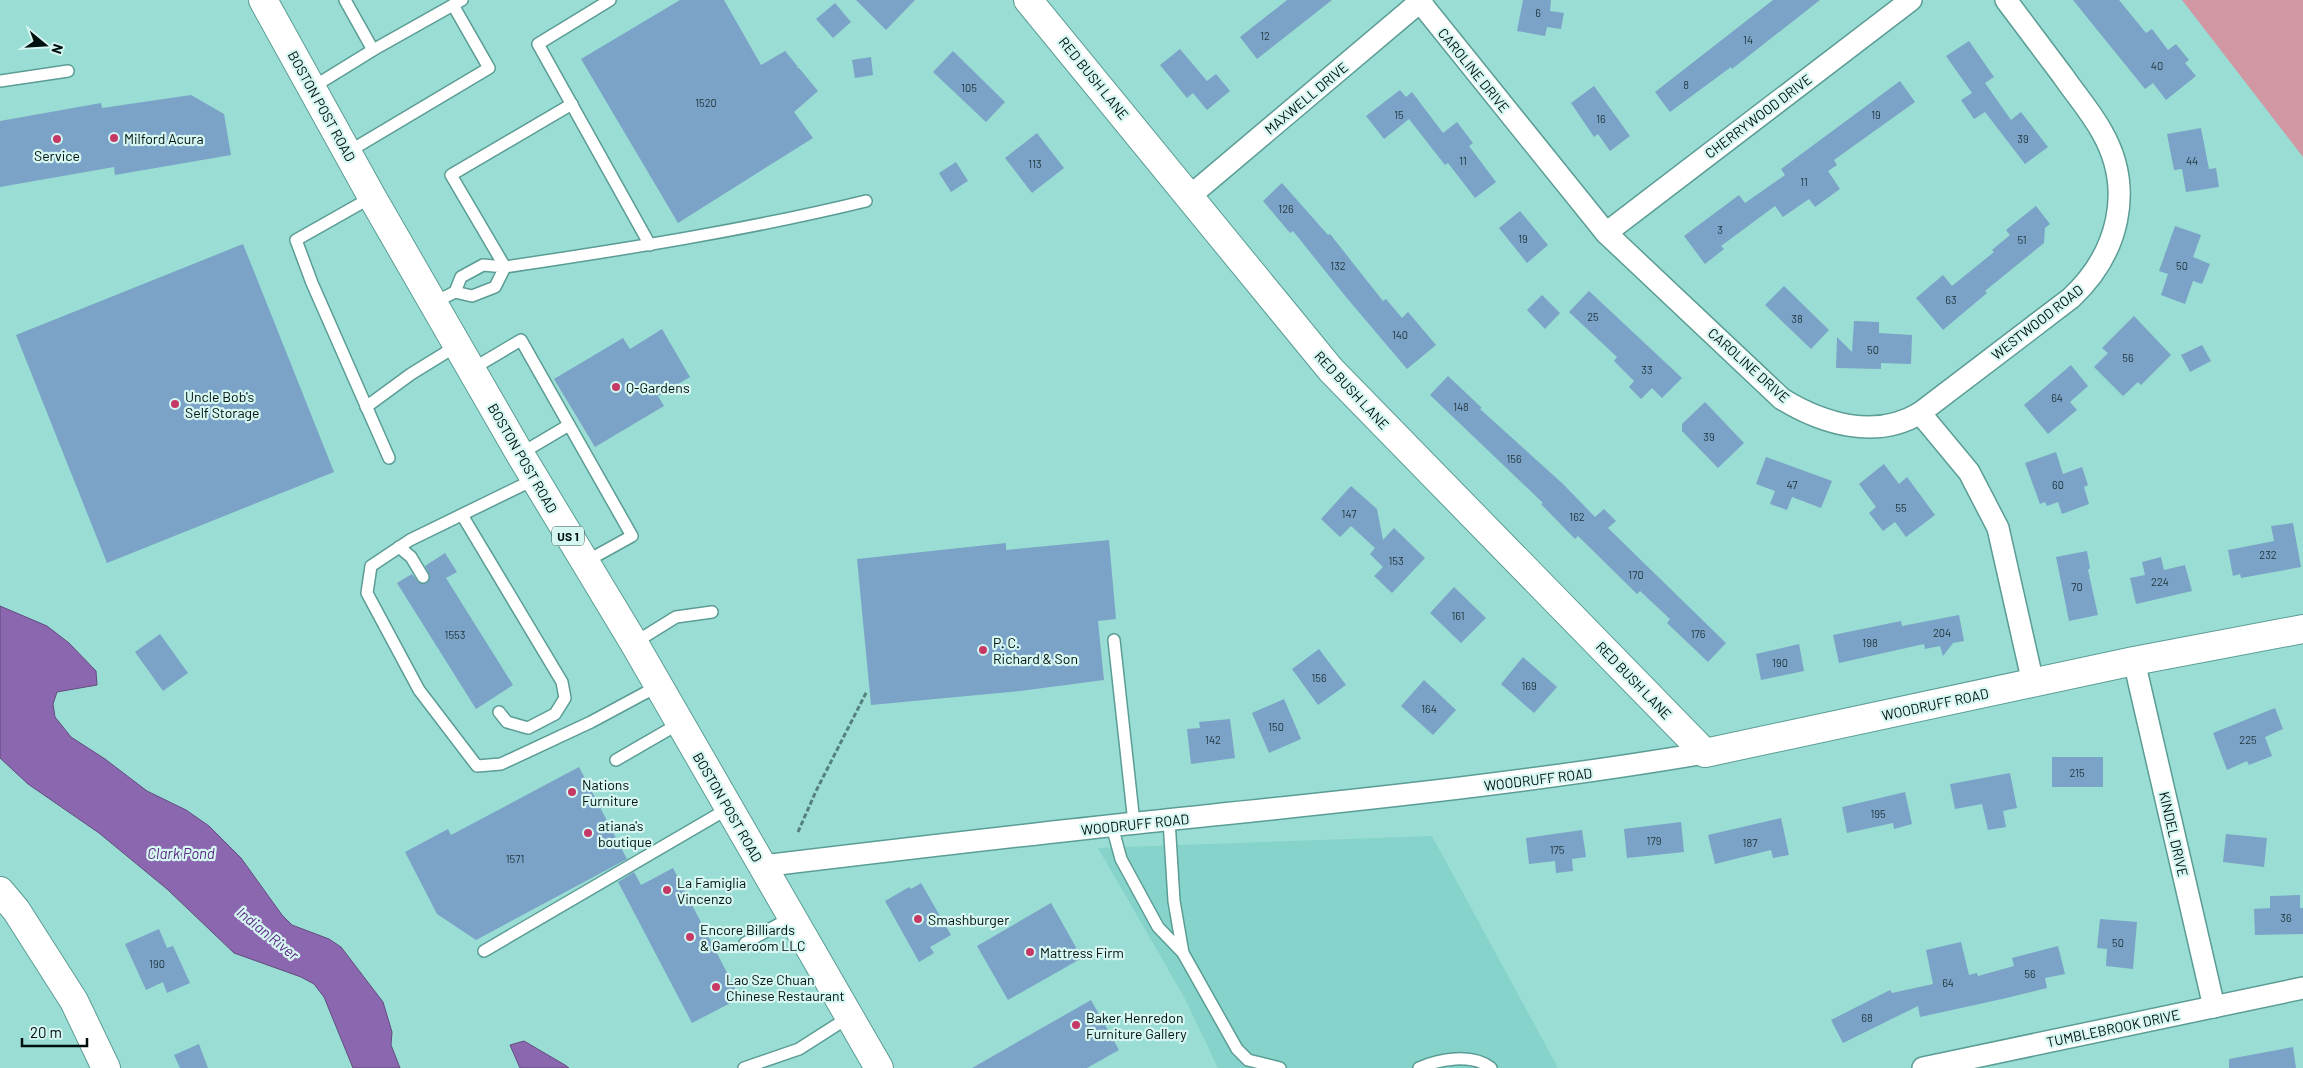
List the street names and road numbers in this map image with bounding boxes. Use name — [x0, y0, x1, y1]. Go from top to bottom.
street label: CAROLINE DRIVE — [1435, 24, 1513, 116]
street label: RED BUSH LANE — [1056, 33, 1132, 123]
street label: BOSTON POST ROAD — [285, 48, 359, 164]
street label: MAXWELL DRIVE — [1261, 58, 1351, 138]
street label: CHERRYWOOD DRIVE — [1701, 70, 1815, 162]
street label: WESTWOOD ROAD — [1988, 281, 2086, 363]
street label: CAROLINE DRIVE — [1705, 324, 1793, 406]
street label: RED BUSH LANE — [1311, 347, 1393, 433]
street label: BOSTON POST ROAD — [485, 400, 561, 516]
road number: US 1 — [552, 526, 584, 546]
street label: RED BUSH LANE — [1593, 638, 1675, 722]
street label: WOODRUFF ROAD — [1880, 684, 1990, 724]
street label: BOSTON POST ROAD — [690, 749, 766, 865]
street label: WOODRUFF ROAD — [1483, 764, 1593, 794]
street label: KINDEL DRIVE — [2156, 790, 2192, 878]
street label: WOODRUFF ROAD — [1080, 810, 1190, 838]
street label: TUMBLEBROOK DRIVE — [2045, 1006, 2181, 1050]

